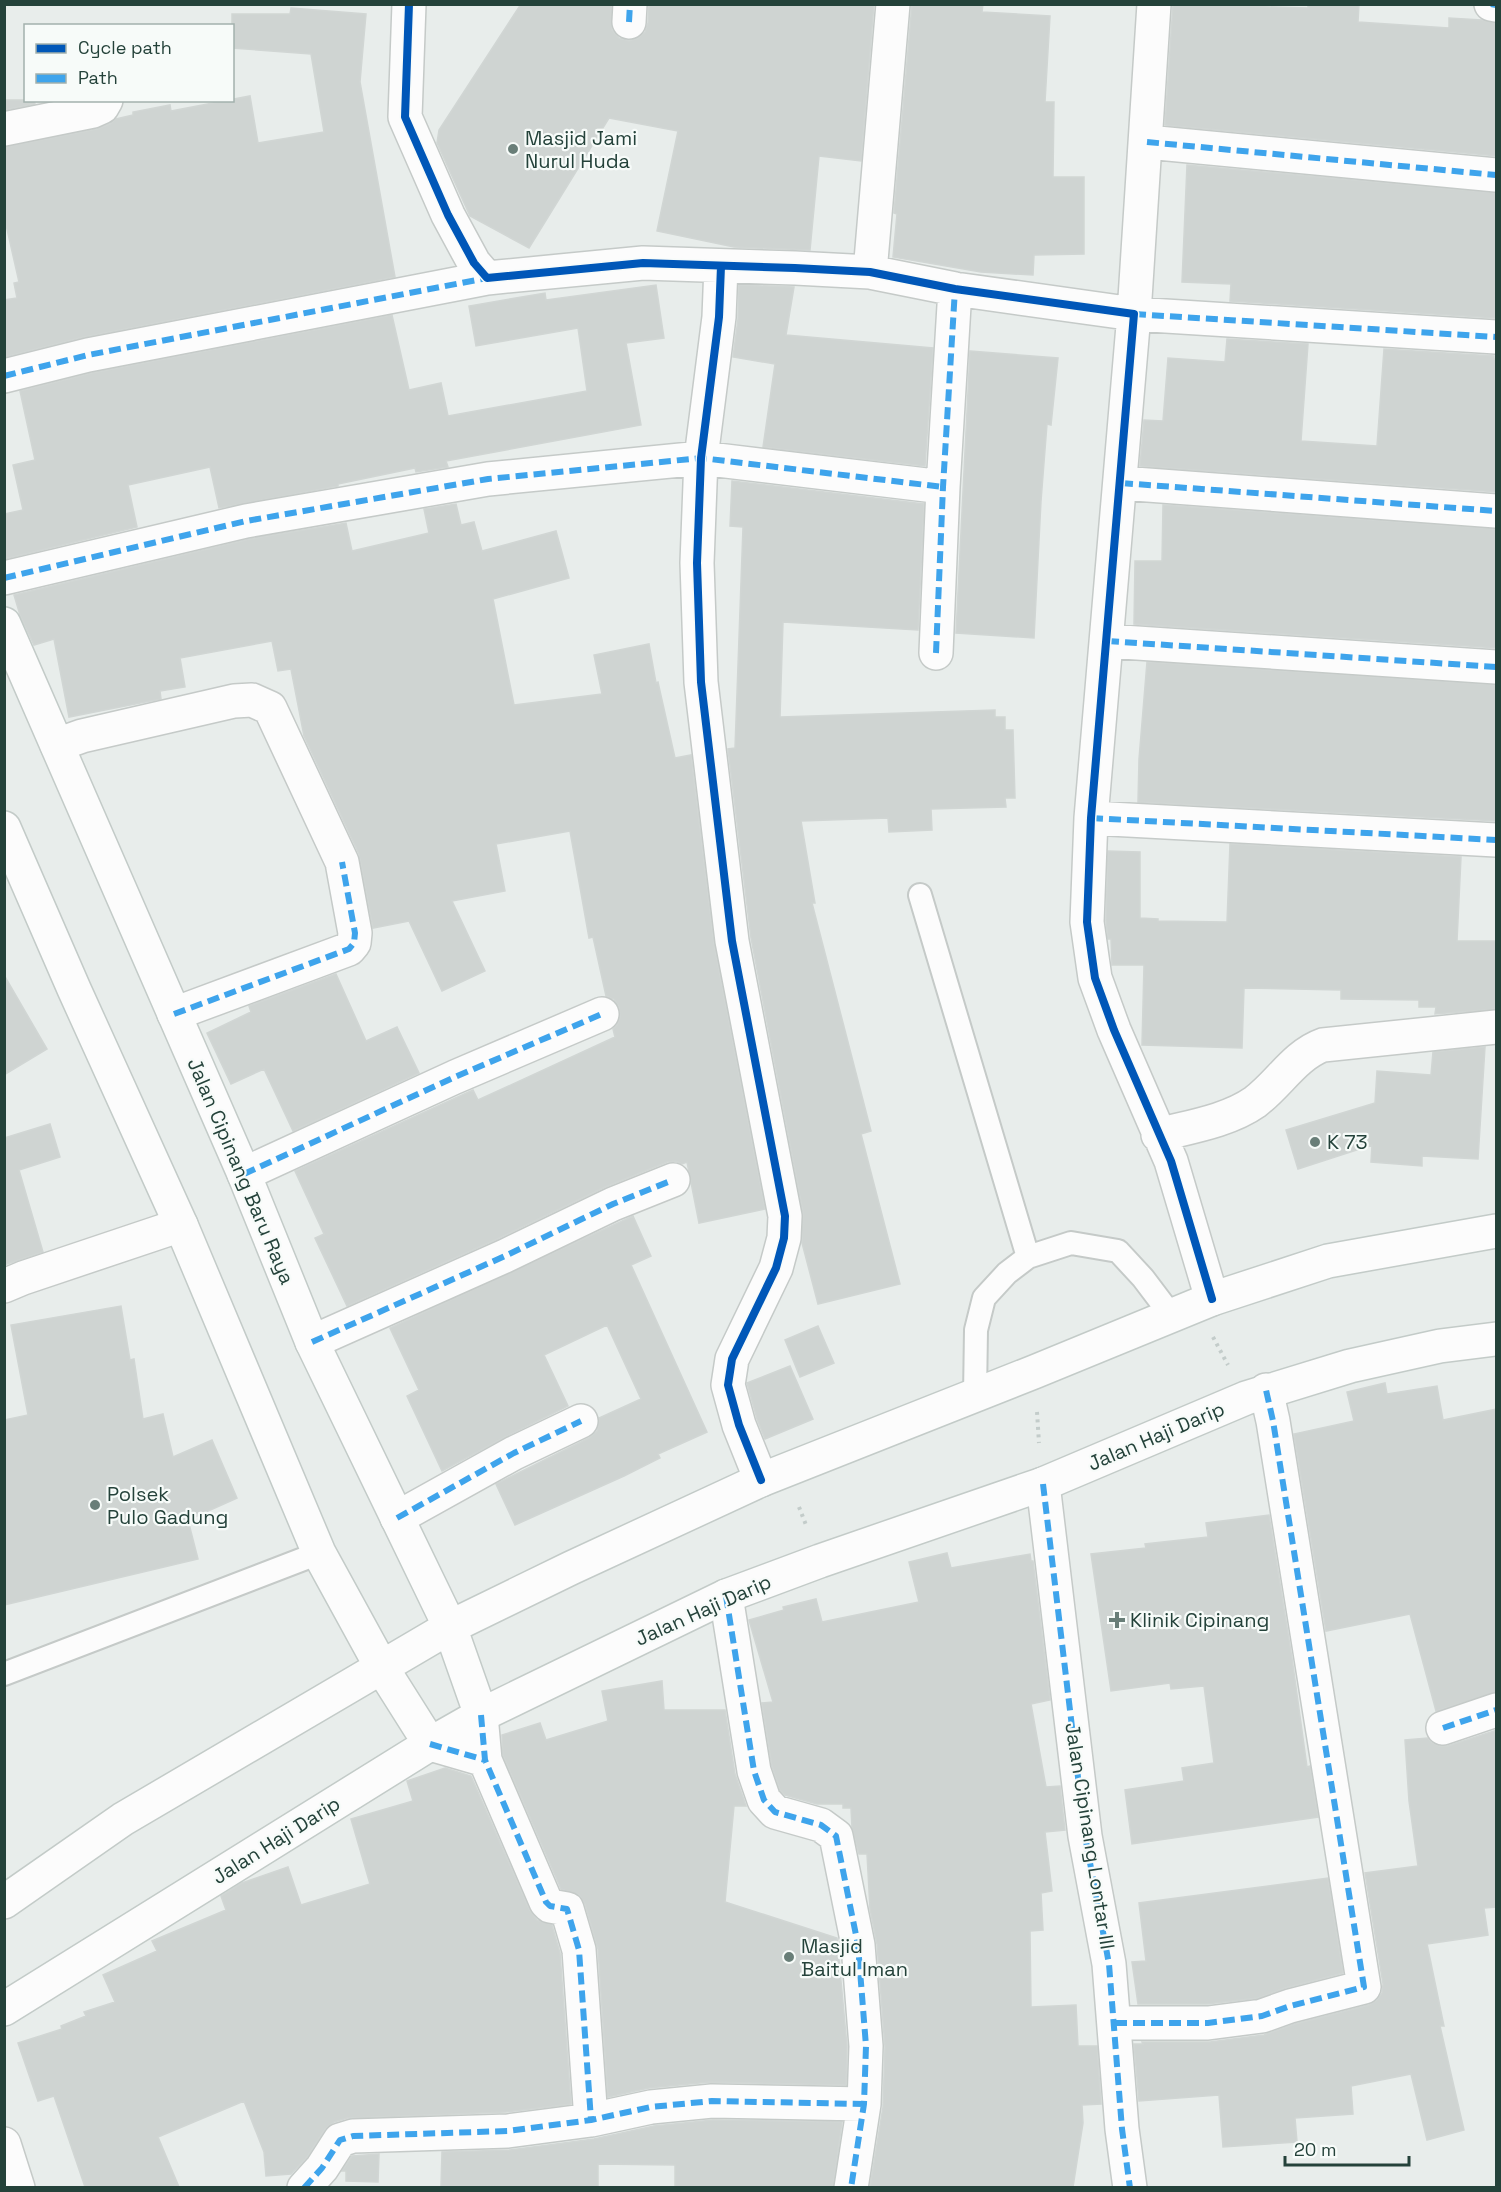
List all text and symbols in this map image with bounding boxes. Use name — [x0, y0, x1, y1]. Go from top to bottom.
legend — [24, 24, 234, 102]
text: Cycle path — [78, 36, 172, 59]
text: Path — [78, 66, 118, 89]
place label: Masjid Jami Nurul Huda — [525, 125, 637, 174]
marker: Masjid Jami Nurul Huda — [506, 142, 520, 156]
street label: Jalan Cipinang Baru Raya — [181, 1054, 301, 1288]
place label: K 73 — [1327, 1129, 1368, 1155]
marker: K 73 — [1308, 1135, 1322, 1149]
street label: Jalan Haji Darip — [1084, 1395, 1228, 1477]
place label: Polsek Pulo Gadung — [107, 1481, 228, 1530]
marker: Polsek Pulo Gadung — [88, 1498, 102, 1512]
street label: Jalan Haji Darip — [631, 1568, 775, 1652]
place label: Klinik Cipinang — [1130, 1607, 1269, 1633]
marker: Klinik Cipinang — [1108, 1611, 1126, 1629]
street label: Jalan Cipinang Lontar III — [1059, 1721, 1121, 1951]
street label: Jalan Haji Darip — [207, 1790, 345, 1890]
place label: Masjid Baitul Iman — [801, 1933, 908, 1982]
marker: Masjid Baitul Iman — [782, 1950, 796, 1964]
scale bar — [1285, 2129, 1410, 2167]
text: 20 m — [1294, 2138, 1337, 2161]

